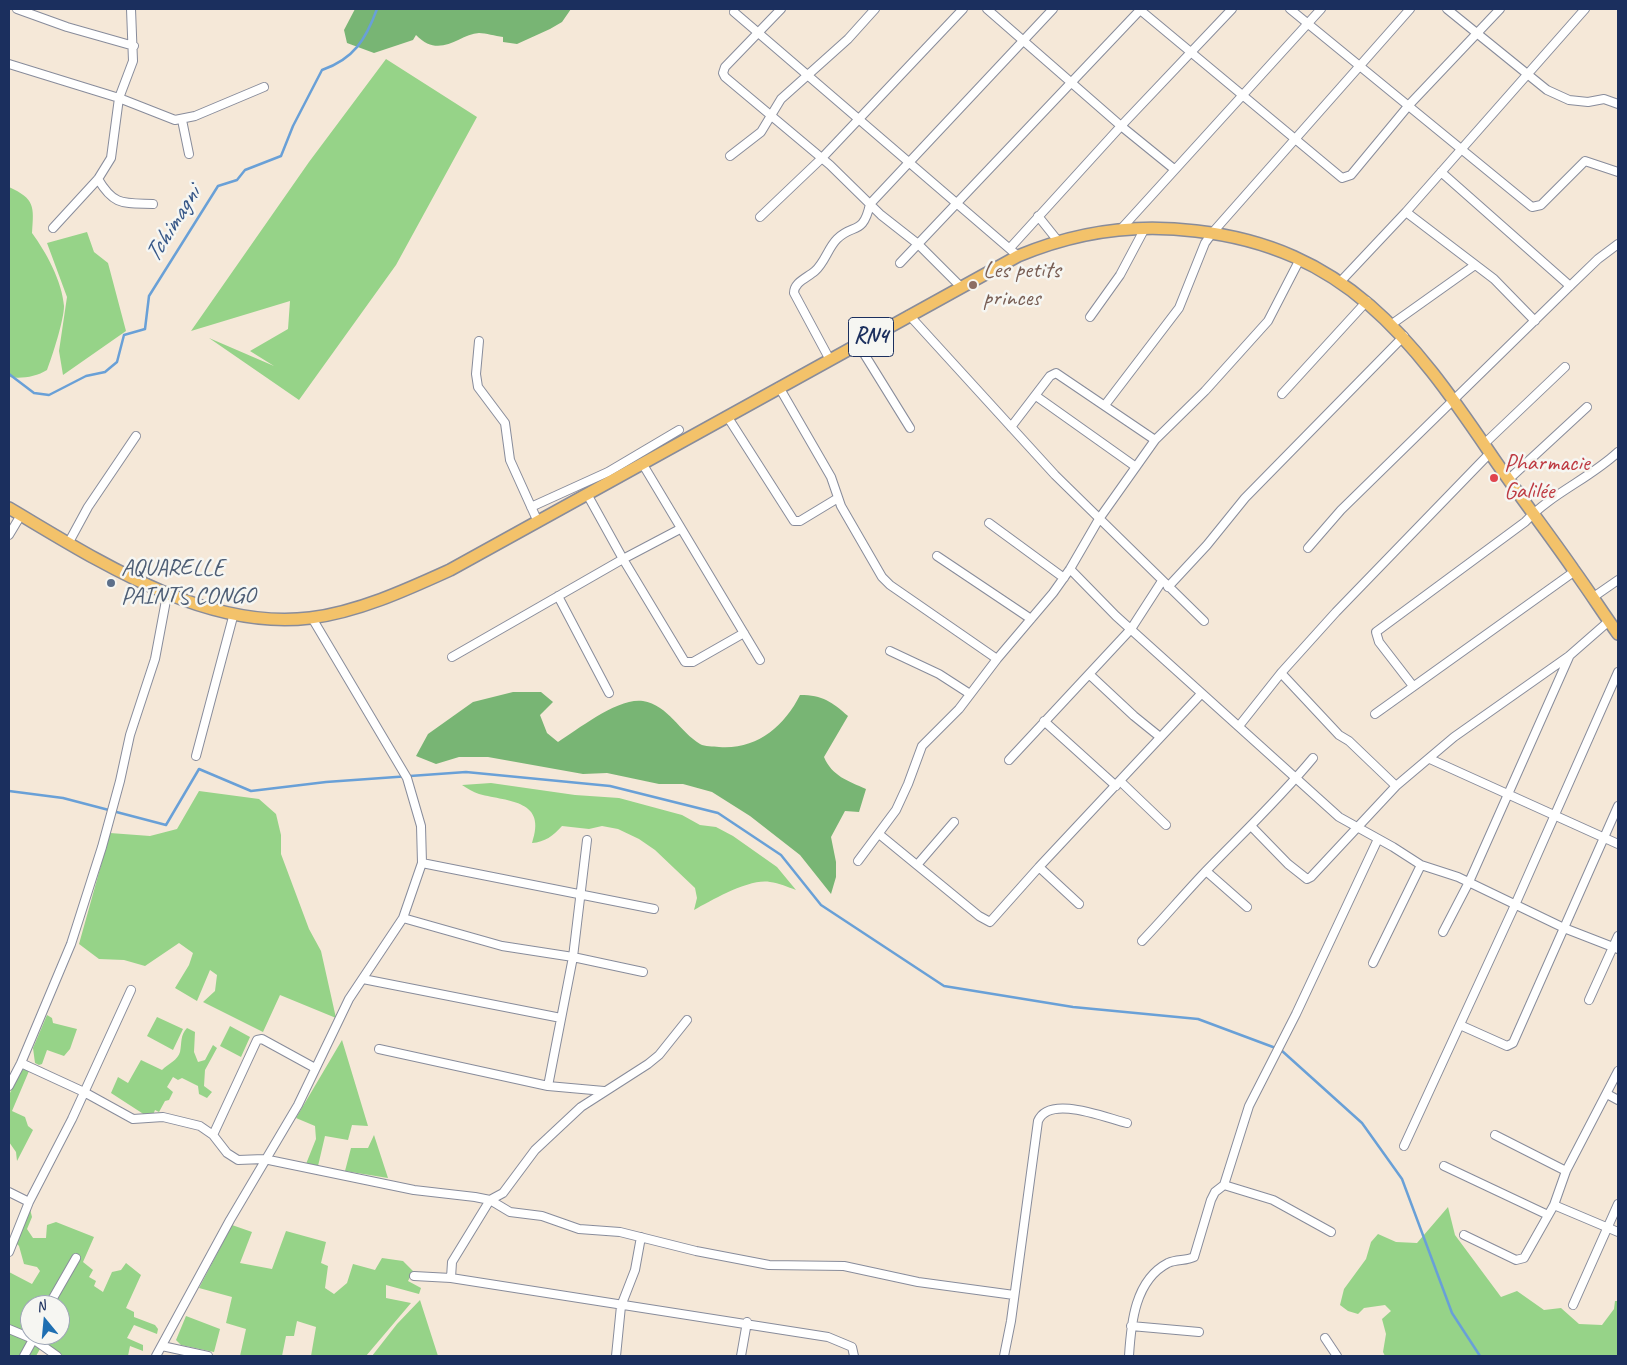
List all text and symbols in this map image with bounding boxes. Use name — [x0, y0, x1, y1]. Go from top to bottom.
water label: Tchimagni — [138, 182, 208, 268]
place label: Les petits princes — [983, 257, 1060, 313]
marker: Les petits princes — [967, 279, 979, 291]
road number: RN4 — [848, 318, 894, 357]
place label: Pharmacie Galilée — [1504, 450, 1590, 506]
marker: Pharmacie Galilée — [1488, 472, 1500, 484]
place label: AQUARELLE PAINTS CONGO — [121, 555, 255, 611]
marker: AQUARELLE PAINTS CONGO — [105, 577, 117, 589]
north arrow — [20, 1295, 70, 1345]
text: N — [34, 1297, 47, 1316]

